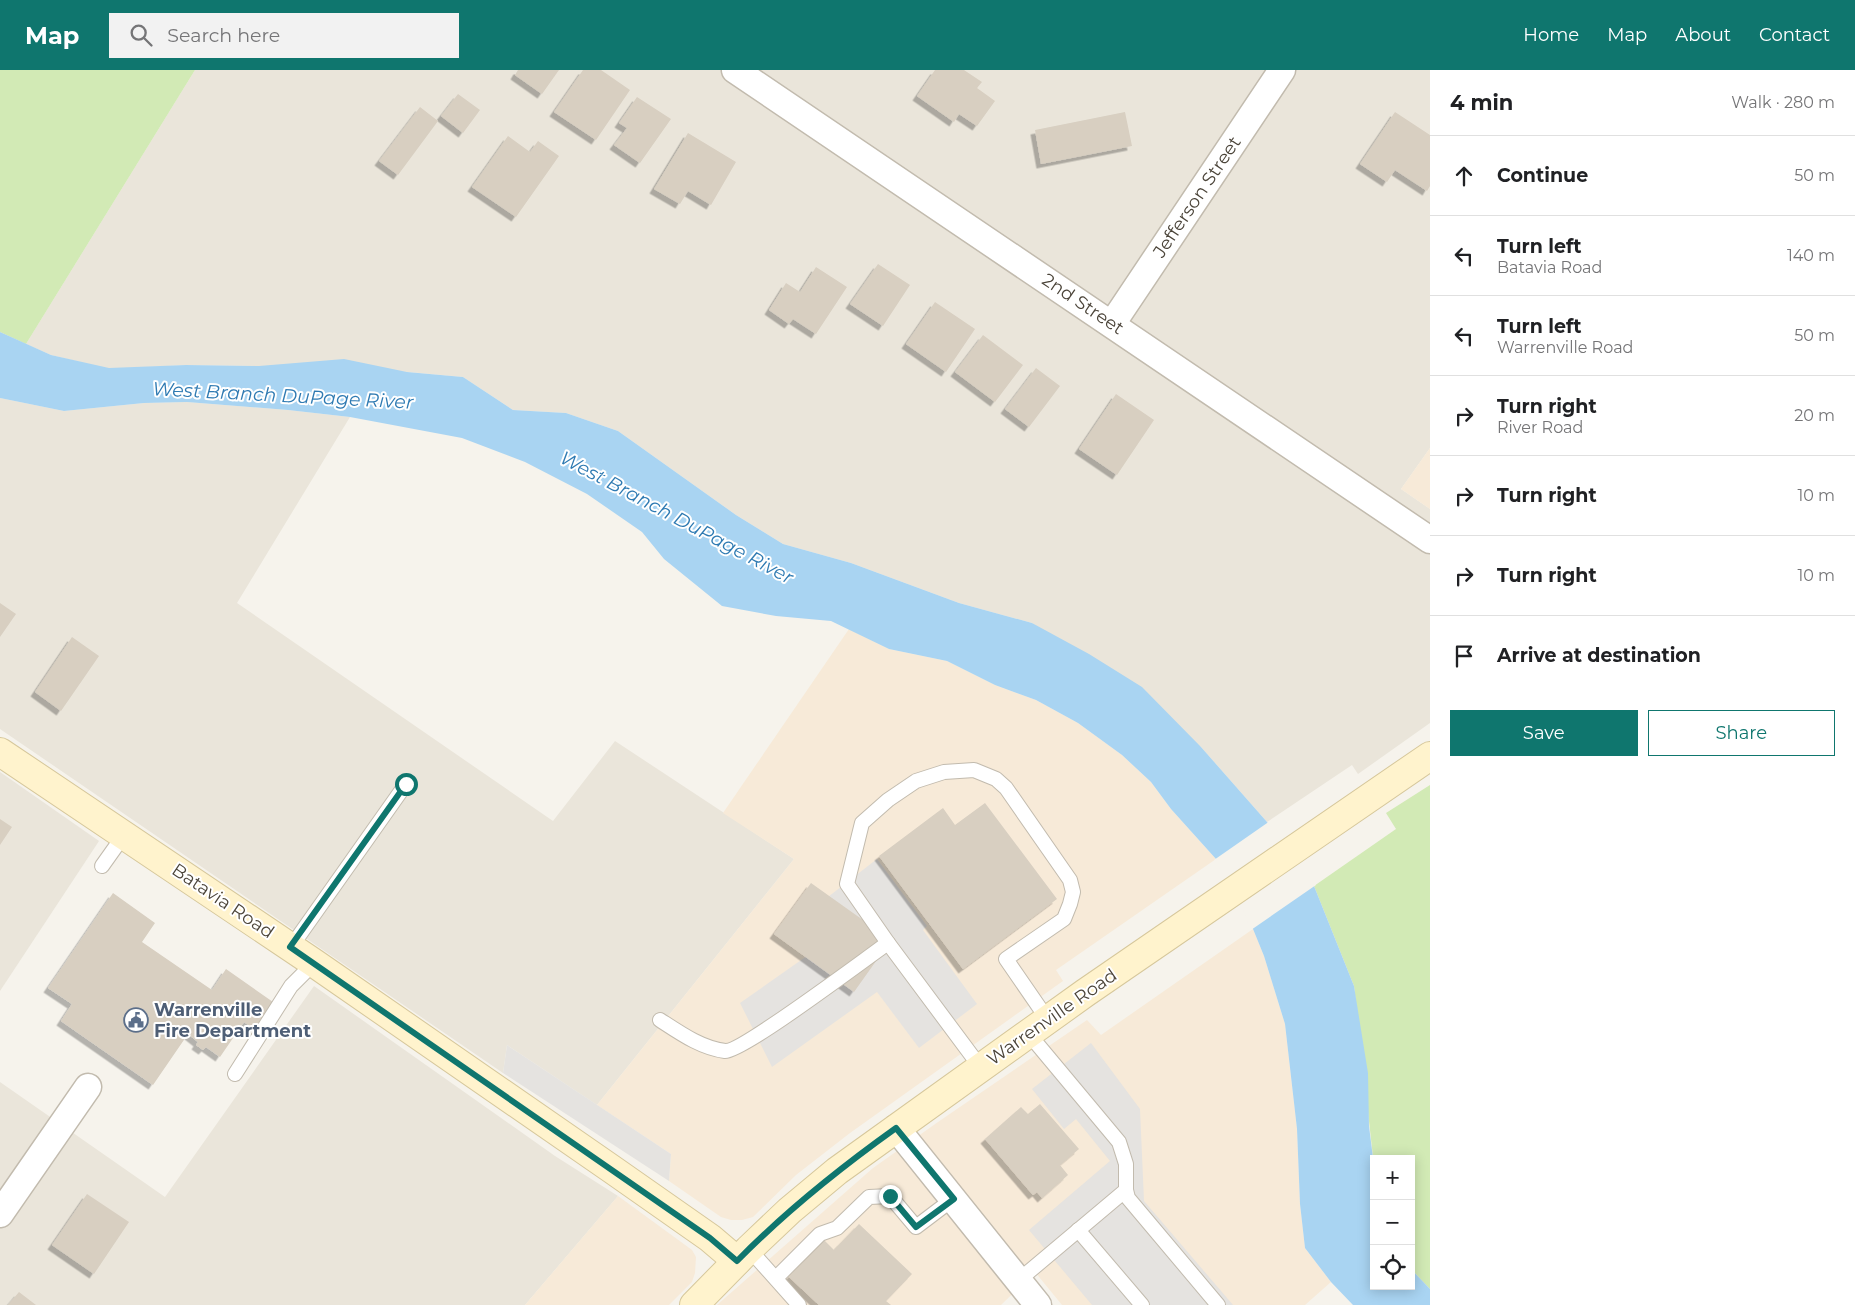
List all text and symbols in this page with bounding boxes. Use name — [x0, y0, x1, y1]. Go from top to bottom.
search box — [109, 13, 459, 58]
text: Map — [25, 21, 79, 50]
icon: search — [127, 21, 155, 49]
text: Search here — [167, 24, 280, 47]
text: Home — [1523, 24, 1579, 46]
text: Map — [1607, 24, 1647, 46]
text: About — [1675, 24, 1731, 46]
text: Contact — [1759, 24, 1830, 46]
text: 4 min — [1450, 90, 1513, 115]
text: Walk · 280 m — [1731, 93, 1835, 112]
street label: Jefferson Street — [1148, 132, 1246, 263]
icon: ahead — [1450, 162, 1478, 190]
text: Continue — [1497, 164, 1588, 187]
text: 50 m — [1794, 166, 1835, 185]
text: Turn left — [1497, 235, 1582, 258]
icon: left — [1450, 242, 1478, 270]
text: 140 m — [1787, 246, 1835, 265]
text: Batavia Road — [1497, 258, 1602, 277]
street label: 2nd Street — [1038, 269, 1128, 339]
text: Turn left — [1497, 315, 1582, 338]
icon: left — [1450, 322, 1478, 350]
text: 50 m — [1794, 326, 1835, 345]
text: Warrenville Road — [1497, 338, 1633, 357]
water label: West Branch DuPage River — [152, 377, 414, 414]
text: Turn right — [1497, 395, 1597, 418]
icon: right — [1450, 402, 1478, 430]
text: 20 m — [1794, 406, 1835, 425]
text: River Road — [1497, 418, 1583, 437]
water label: West Branch DuPage River — [556, 446, 798, 589]
icon: right — [1450, 482, 1478, 510]
text: Turn right — [1497, 484, 1597, 507]
text: 10 m — [1797, 486, 1835, 505]
icon: right — [1450, 562, 1478, 590]
text: Turn right — [1497, 564, 1597, 587]
text: 10 m — [1797, 566, 1835, 585]
icon: arrive — [1450, 642, 1478, 670]
text: Arrive at destination — [1497, 644, 1701, 667]
button: Save — [1450, 710, 1638, 756]
button: Share — [1648, 710, 1835, 756]
route start — [395, 773, 418, 796]
street label: Batavia Road — [168, 859, 278, 943]
street label: Warrenville Road — [983, 964, 1121, 1070]
place label: Warrenville Fire Department — [154, 999, 311, 1042]
public building icon: Warrenville Fire Department — [123, 1007, 149, 1033]
map controls — [1370, 1155, 1415, 1290]
button: + — [1370, 1155, 1415, 1200]
route end — [879, 1185, 902, 1208]
button: − — [1370, 1200, 1415, 1245]
button: locate — [1370, 1245, 1415, 1290]

